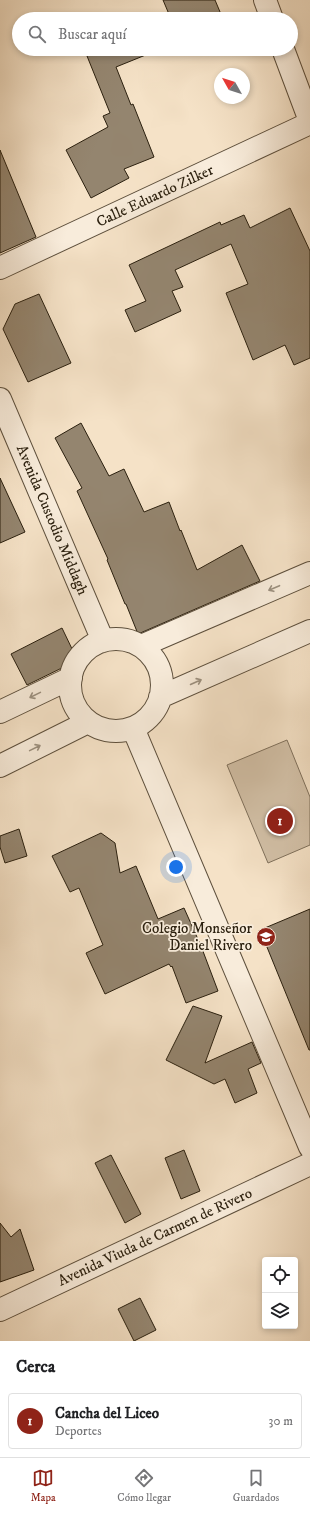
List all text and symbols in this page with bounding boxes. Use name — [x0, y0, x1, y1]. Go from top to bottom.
search box — [12, 12, 298, 56]
icon: search — [26, 23, 48, 45]
text: Buscar aquí — [58, 25, 126, 44]
north arrow — [214, 68, 250, 104]
street label: Calle Eduardo Zilker — [93, 160, 217, 231]
street label: Avenida Custodio Middagh — [12, 442, 92, 598]
one-way arrow — [269, 585, 281, 593]
one-way arrow — [190, 678, 202, 685]
one-way arrow — [30, 692, 42, 699]
one-way arrow — [29, 744, 41, 751]
pin: 1 — [267, 806, 293, 836]
your location — [166, 857, 186, 877]
place label: Colegio Monseñor Daniel Rivero — [142, 919, 252, 955]
school or university icon: Colegio Monseñor Daniel Rivero — [255, 926, 277, 948]
street label: Avenida Viuda de Carmen de Rivero — [55, 1184, 255, 1290]
map controls — [262, 1257, 298, 1329]
button: locate — [262, 1257, 298, 1293]
button: layers — [262, 1293, 298, 1329]
text: Cerca — [16, 1356, 55, 1378]
text: Cancha del Liceo — [55, 1404, 159, 1423]
text: 1 — [28, 1413, 32, 1429]
text: 30 m — [269, 1413, 293, 1429]
text: Deportes — [55, 1423, 102, 1439]
tab: Mapa — [31, 1467, 56, 1505]
tab: Cómo llegar — [117, 1467, 171, 1505]
tab: Guardados — [233, 1467, 279, 1505]

